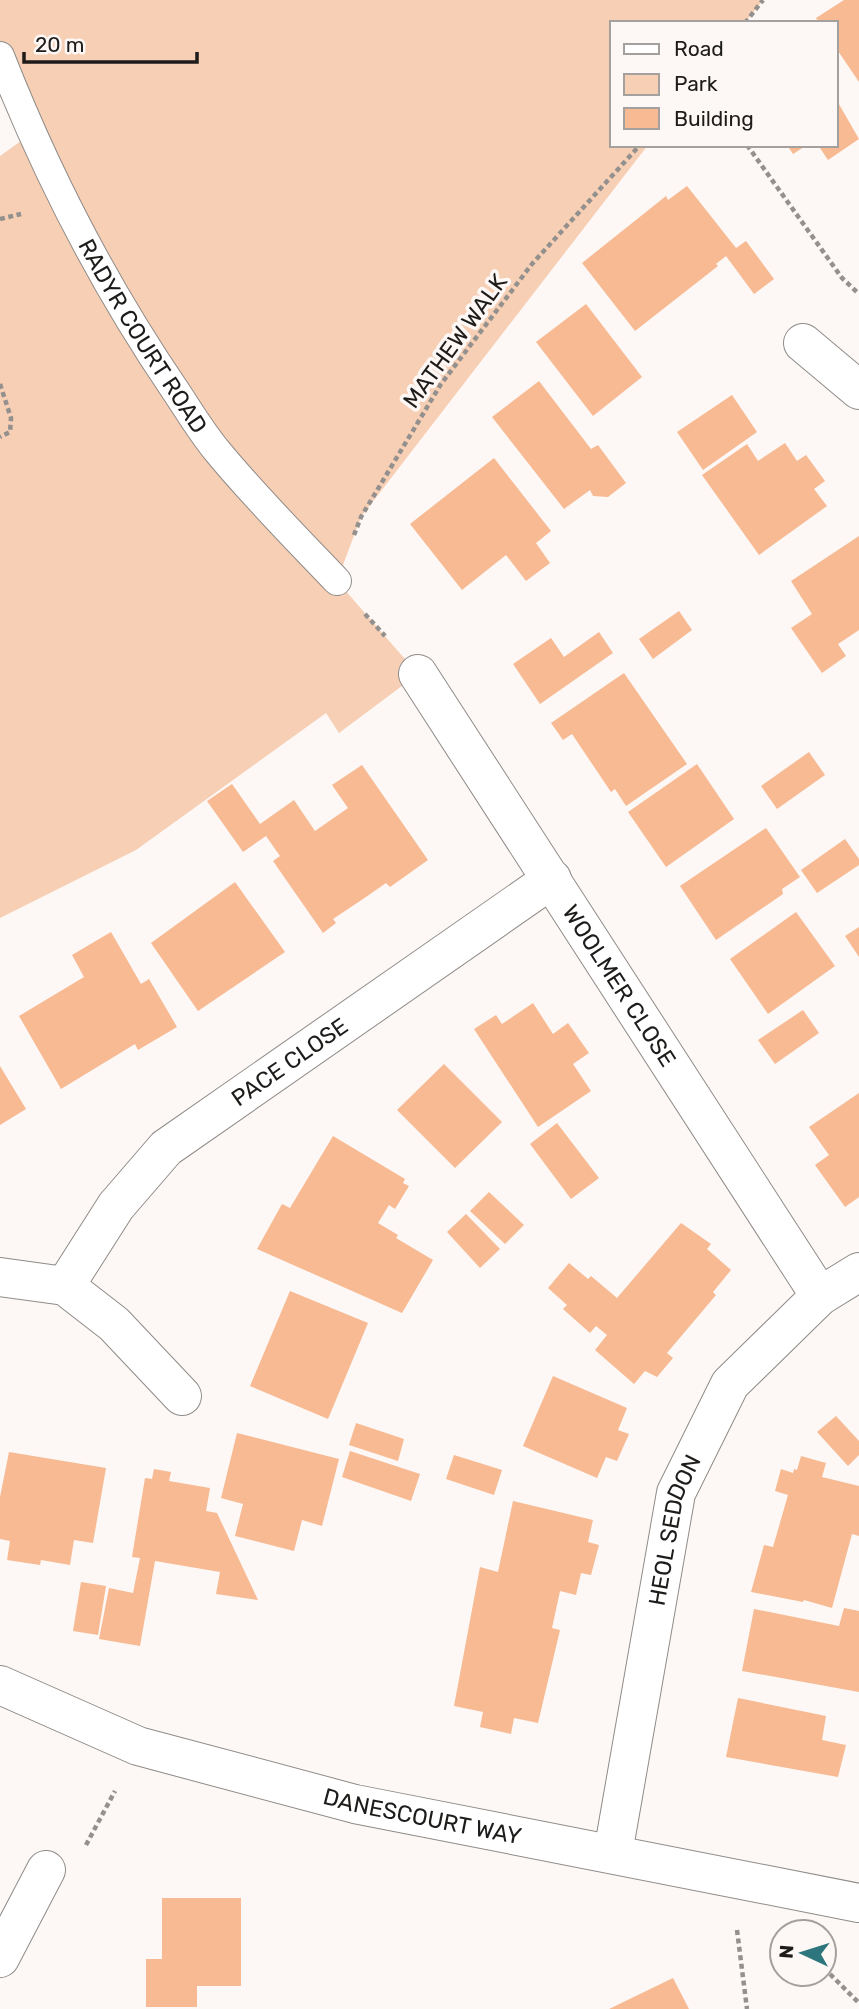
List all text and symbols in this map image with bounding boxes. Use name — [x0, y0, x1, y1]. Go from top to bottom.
scale bar — [24, 21, 198, 65]
legend — [610, 21, 838, 147]
text: 20 m — [35, 32, 84, 57]
text: Road — [674, 36, 724, 61]
text: Park — [674, 71, 718, 96]
text: Building — [674, 106, 754, 131]
street label: RADYR COURT ROAD — [73, 234, 213, 439]
street label: MATHEW WALK — [397, 268, 513, 414]
street label: WOOLMER CLOSE — [557, 899, 682, 1072]
street label: PACE CLOSE — [226, 1012, 353, 1112]
street label: HEOL SEDDON — [643, 1450, 707, 1608]
street label: DANESCOURT WAY — [320, 1782, 524, 1850]
north arrow — [768, 1918, 838, 1988]
text: N — [775, 1944, 798, 1959]

